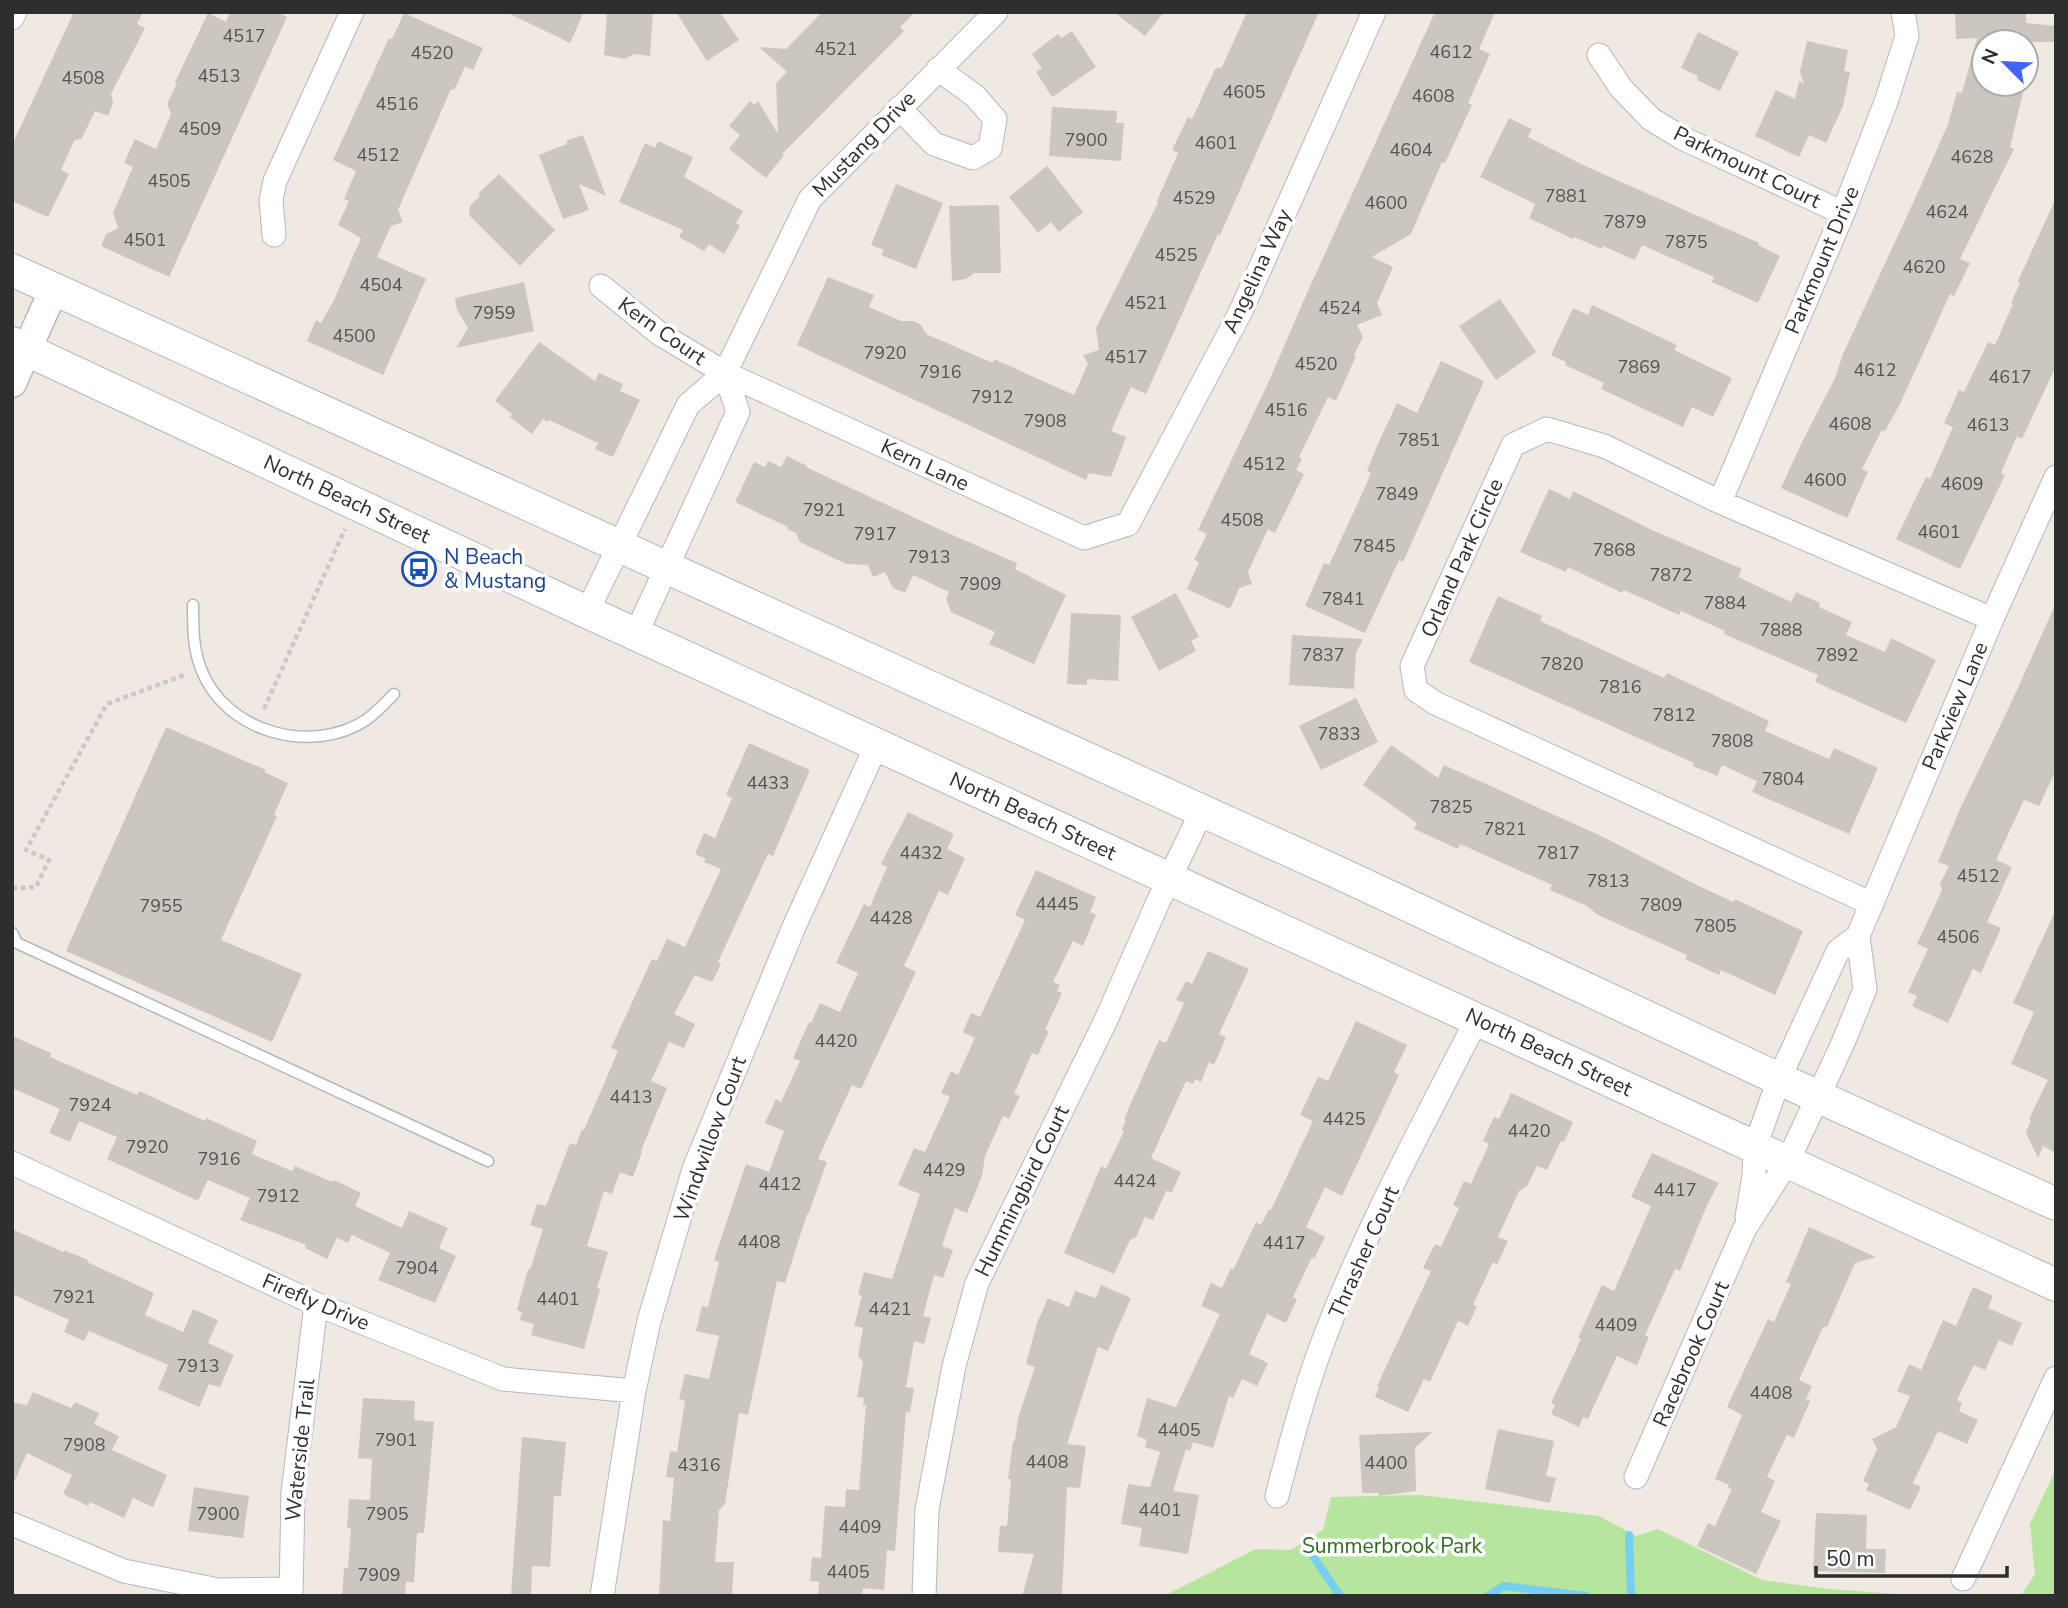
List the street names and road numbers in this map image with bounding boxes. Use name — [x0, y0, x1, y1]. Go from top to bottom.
street label: Mustang Drive — [806, 85, 922, 203]
street label: Parkmount Court — [1669, 119, 1826, 215]
street label: Parkmount Drive — [1778, 182, 1866, 338]
street label: Angelina Way — [1216, 204, 1298, 338]
street label: Kern Court — [613, 291, 712, 372]
street label: Kern Lane — [876, 432, 974, 498]
street label: North Beach Street — [259, 448, 435, 550]
street label: Orland Park Circle — [1414, 474, 1510, 642]
street label: Parkview Lane — [1915, 637, 1995, 775]
street label: North Beach Street — [945, 765, 1121, 867]
street label: North Beach Street — [1461, 1001, 1637, 1103]
street label: Windwillow Court — [667, 1052, 753, 1225]
street label: Hummingbird Court — [968, 1100, 1076, 1281]
street label: Thrasher Court — [1322, 1181, 1406, 1322]
street label: Firefly Drive — [258, 1267, 374, 1337]
street label: Racebrook Court — [1646, 1276, 1736, 1431]
street label: Waterside Trail — [279, 1376, 321, 1523]

